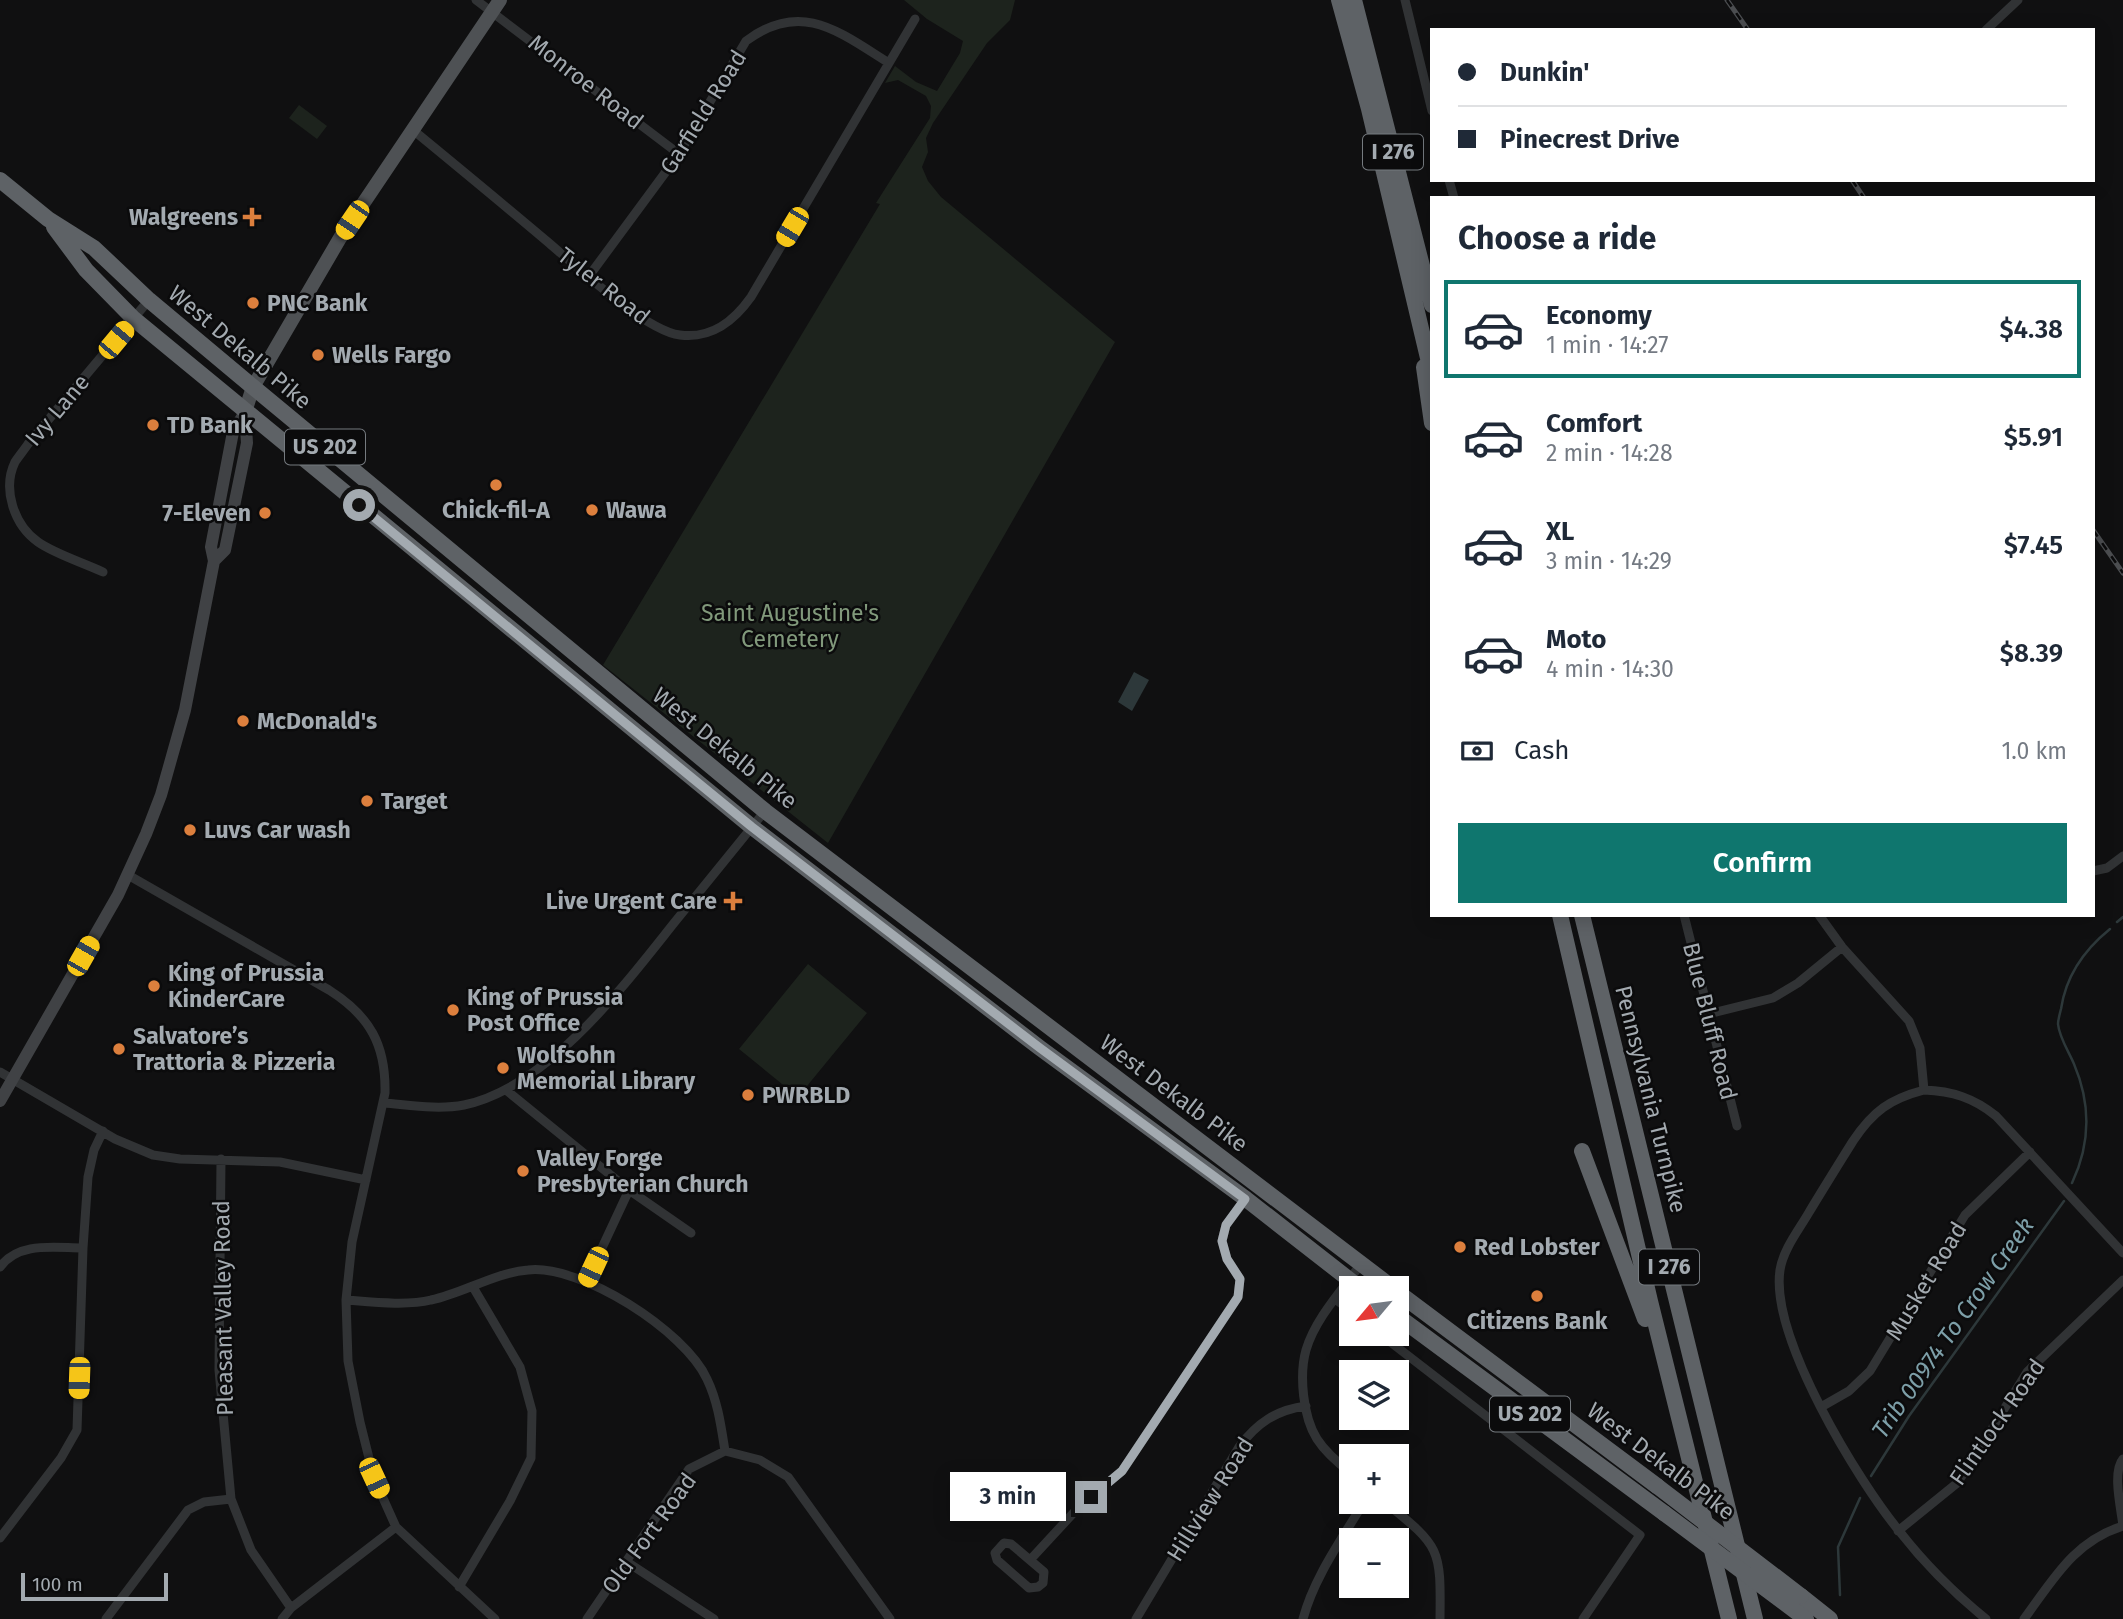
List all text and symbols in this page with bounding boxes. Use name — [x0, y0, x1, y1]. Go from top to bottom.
street label: Monroe Road — [523, 28, 649, 136]
street label: Garfield Road — [654, 45, 752, 179]
text: Dunkin' — [1500, 57, 1589, 88]
text: Pinecrest Drive — [1500, 124, 1680, 155]
road number: I 276 — [1363, 134, 1423, 170]
car — [332, 197, 373, 243]
place label: Walgreens — [129, 203, 238, 231]
car — [773, 204, 812, 250]
marker: Walgreens — [244, 209, 260, 225]
text: Choose a ride — [1458, 219, 1656, 257]
street label: Tyler Road — [552, 241, 656, 331]
street label: West Dekalb Pike — [163, 279, 317, 415]
place label: PNC Bank — [267, 289, 368, 317]
marker: PNC Bank — [245, 295, 261, 311]
icon: car — [1462, 298, 1525, 361]
text: Economy — [1546, 300, 1652, 331]
text: $4.38 — [1999, 314, 2063, 345]
car — [95, 317, 138, 363]
text: 1 min · 14:27 — [1546, 331, 1669, 359]
place label: Wells Fargo — [332, 341, 451, 369]
marker: Wells Fargo — [310, 347, 326, 363]
street label: Ivy Lane — [19, 368, 95, 452]
icon: car — [1462, 406, 1525, 469]
text: Comfort — [1546, 408, 1642, 439]
place label: TD Bank — [167, 411, 253, 439]
marker: TD Bank — [145, 417, 161, 433]
text: $5.91 — [2004, 422, 2063, 453]
road number: US 202 — [285, 430, 365, 464]
text: 2 min · 14:28 — [1546, 439, 1673, 467]
marker: Chick-fil-A — [488, 477, 504, 493]
route start — [343, 489, 375, 521]
place label: Chick-fil-A — [442, 496, 550, 524]
place label: Wawa — [606, 496, 667, 524]
place label: 7-Eleven — [162, 499, 251, 527]
marker: Wawa — [584, 502, 600, 518]
marker: 7-Eleven — [257, 505, 273, 521]
icon: car — [1462, 514, 1525, 577]
text: XL — [1546, 516, 1574, 547]
text: $7.45 — [2004, 530, 2063, 561]
text: 3 min · 14:29 — [1546, 547, 1672, 575]
park label: Saint Augustine's Cemetery — [701, 599, 879, 653]
icon: car — [1462, 622, 1525, 685]
text: Moto — [1546, 624, 1606, 655]
text: $8.39 — [2000, 638, 2063, 669]
text: 4 min · 14:30 — [1546, 655, 1674, 683]
street label: West Dekalb Pike — [647, 681, 803, 815]
place label: McDonald's — [257, 707, 377, 735]
marker: McDonald's — [235, 713, 251, 729]
icon: cash — [1458, 732, 1496, 770]
text: Cash — [1514, 735, 1570, 766]
text: 1.0 km — [2001, 737, 2067, 765]
place label: Target — [381, 787, 449, 815]
marker: Target — [359, 793, 375, 809]
place label: Luvs Car wash — [204, 816, 351, 844]
marker: Luvs Car wash — [182, 822, 198, 838]
button: Confirm — [1458, 823, 2067, 903]
place label: Live Urgent Care — [546, 887, 717, 915]
marker: Live Urgent Care — [723, 891, 743, 911]
car — [64, 933, 103, 979]
street label: Blue Bluff Road — [1677, 939, 1743, 1103]
place label: King of Prussia KinderCare — [168, 959, 324, 1013]
marker: King of Prussia KinderCare — [146, 978, 162, 994]
street label: Pennsylvania Turnpike — [1609, 982, 1693, 1216]
place label: King of Prussia Post Office — [467, 983, 623, 1037]
marker: King of Prussia Post Office — [445, 1002, 461, 1018]
place label: Salvatore’s Trattoria & Pizzeria — [133, 1022, 335, 1076]
street label: West Dekalb Pike — [1095, 1028, 1253, 1158]
marker: Salvatore’s Trattoria & Pizzeria — [111, 1041, 127, 1057]
place label: Wolfsohn Memorial Library — [517, 1041, 696, 1095]
marker: Wolfsohn Memorial Library — [495, 1060, 511, 1076]
place label: PWRBLD — [762, 1081, 850, 1109]
marker: PWRBLD — [740, 1087, 756, 1103]
place label: Valley Forge Presbyterian Church — [536, 1144, 749, 1198]
marker: Valley Forge Presbyterian Church — [515, 1163, 531, 1179]
street label: Pleasant Valley Road — [207, 1200, 239, 1416]
water label: Trib 00974 To Crow Creek — [1866, 1212, 2040, 1444]
street label: Musket Road — [1880, 1217, 1972, 1345]
place label: Red Lobster — [1474, 1233, 1600, 1261]
marker: Red Lobster — [1452, 1239, 1468, 1255]
car — [575, 1244, 612, 1290]
road number: I 276 — [1639, 1250, 1699, 1284]
north arrow — [1339, 1276, 1409, 1346]
map controls — [1339, 1276, 1409, 1598]
marker: Citizens Bank — [1529, 1288, 1545, 1304]
place label: Citizens Bank — [1467, 1307, 1608, 1335]
street label: Flintlock Road — [1943, 1353, 2051, 1491]
car — [68, 1357, 91, 1399]
button: layers — [1339, 1360, 1409, 1430]
road number: US 202 — [1490, 1396, 1570, 1432]
street label: West Dekalb Pike — [1582, 1396, 1740, 1526]
street label: Hillview Road — [1161, 1432, 1259, 1566]
button: + — [1339, 1444, 1409, 1514]
car — [356, 1455, 393, 1501]
street label: Old Fort Road — [596, 1467, 702, 1599]
callout: 3 min — [951, 1472, 1066, 1522]
route end — [1075, 1481, 1107, 1513]
text: 3 min — [980, 1482, 1036, 1510]
button: − — [1339, 1528, 1409, 1598]
scale bar — [21, 1570, 168, 1602]
text: 100 m — [32, 1573, 83, 1596]

